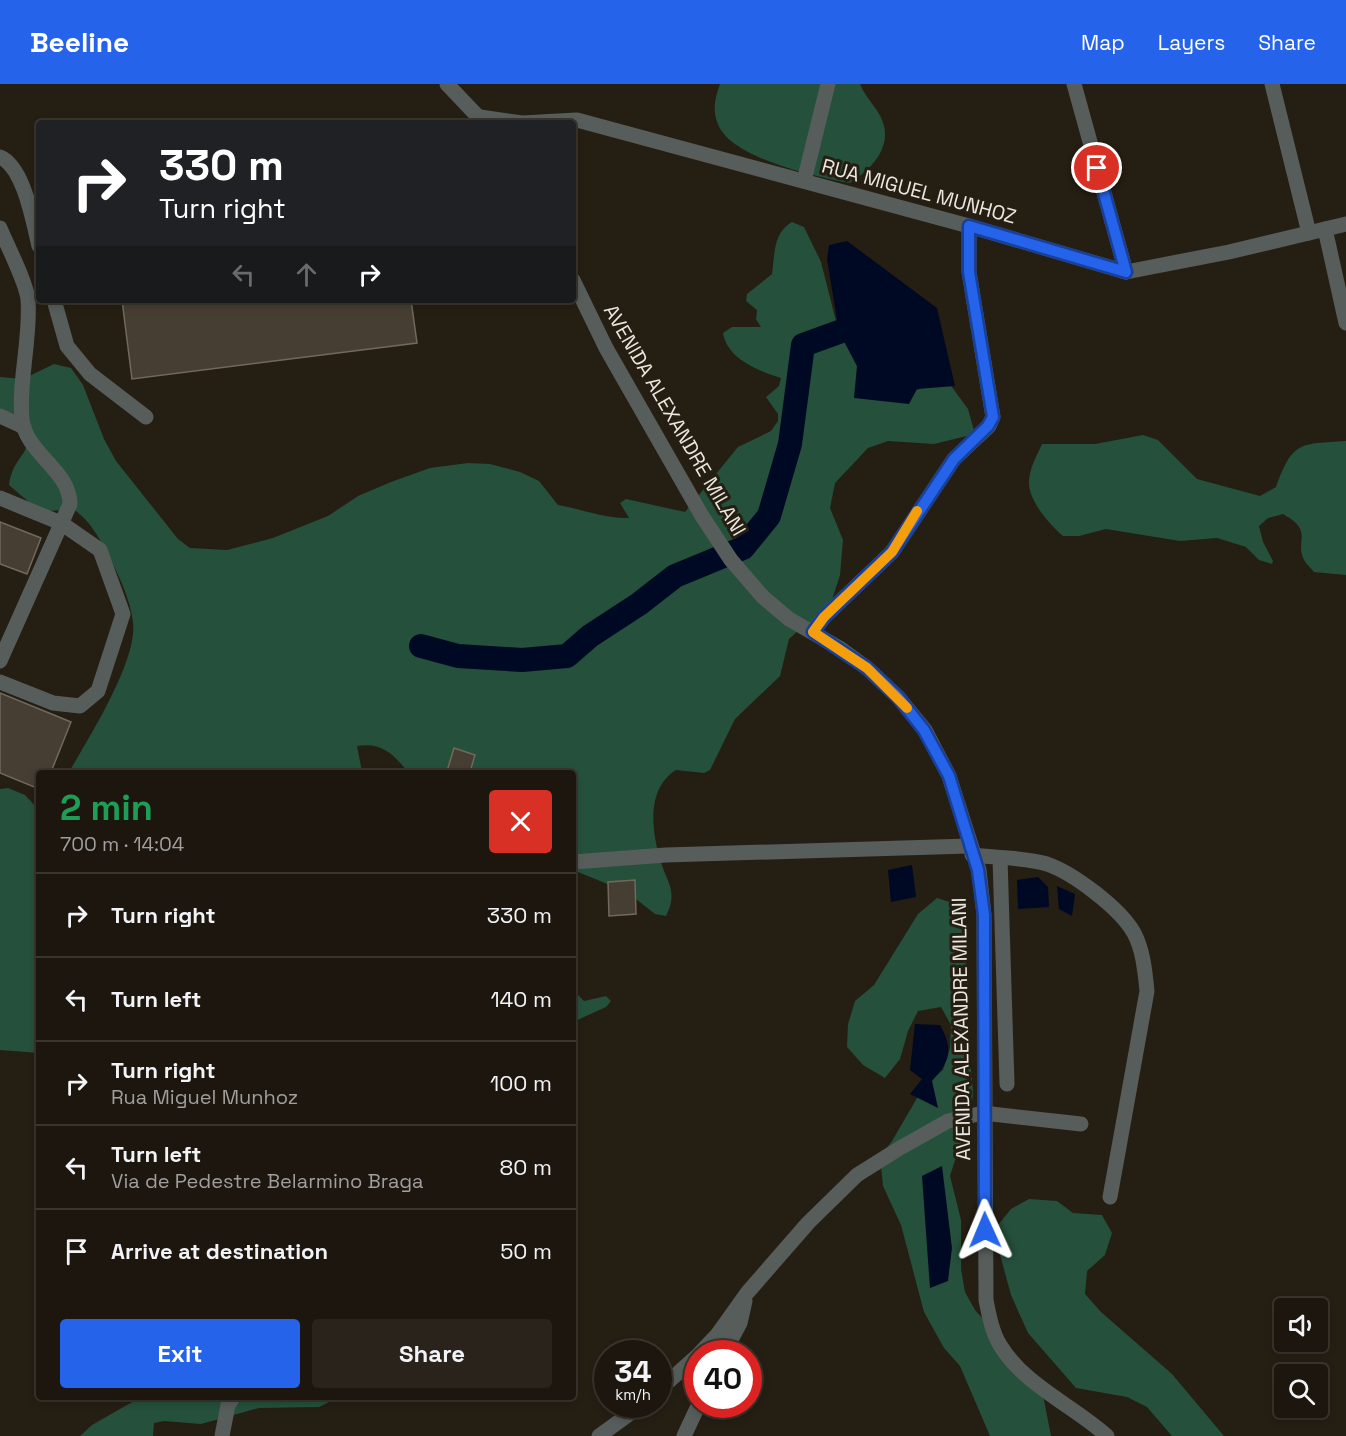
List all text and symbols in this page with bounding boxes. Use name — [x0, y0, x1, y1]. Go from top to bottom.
text: Beeline — [30, 24, 129, 60]
text: Map — [1081, 29, 1125, 56]
text: Layers — [1158, 29, 1225, 56]
text: Share — [1258, 29, 1316, 56]
text: 330 m — [159, 139, 284, 192]
pin — [1071, 142, 1122, 193]
icon: right — [60, 144, 138, 222]
icon: arrive — [1080, 151, 1113, 184]
street label: RUA MIGUEL MUNHOZ — [819, 153, 1019, 229]
text: Turn right — [159, 191, 286, 226]
icon: left — [227, 258, 260, 291]
icon: ahead — [290, 258, 323, 291]
icon: right — [353, 258, 386, 291]
street label: AVENIDA ALEXANDRE MILANI — [598, 300, 752, 540]
text: 2 min — [60, 785, 153, 831]
button: close — [489, 790, 552, 853]
text: 700 m · 14:04 — [60, 831, 184, 857]
street label: AVENIDA ALEXANDRE MILANI — [946, 897, 976, 1161]
icon: right — [60, 899, 93, 932]
text: Turn right — [111, 901, 216, 929]
text: 330 m — [487, 901, 552, 929]
icon: left — [60, 983, 93, 1016]
text: Turn left — [111, 985, 201, 1013]
text: 140 m — [490, 985, 552, 1013]
text: Turn right — [111, 1056, 216, 1084]
icon: right — [60, 1067, 93, 1100]
text: 100 m — [490, 1069, 552, 1097]
text: Rua Miguel Munhoz — [111, 1084, 298, 1110]
text: Turn left — [111, 1140, 201, 1168]
icon: left — [60, 1151, 93, 1184]
text: 80 m — [500, 1153, 552, 1181]
text: Via de Pedestre Belarmino Braga — [111, 1168, 424, 1194]
position arrow — [953, 1198, 1017, 1262]
icon: arrive — [60, 1235, 93, 1268]
text: Arrive at destination — [111, 1237, 328, 1265]
text: 50 m — [500, 1237, 552, 1265]
map controls — [1274, 1298, 1328, 1418]
button: sound — [1274, 1298, 1328, 1352]
button: Exit — [60, 1319, 300, 1388]
button: Share — [312, 1319, 552, 1388]
speed limit sign: 40 — [684, 1340, 762, 1418]
text: 34 — [614, 1352, 652, 1391]
button: search — [1274, 1364, 1328, 1418]
text: km/h — [615, 1385, 651, 1404]

